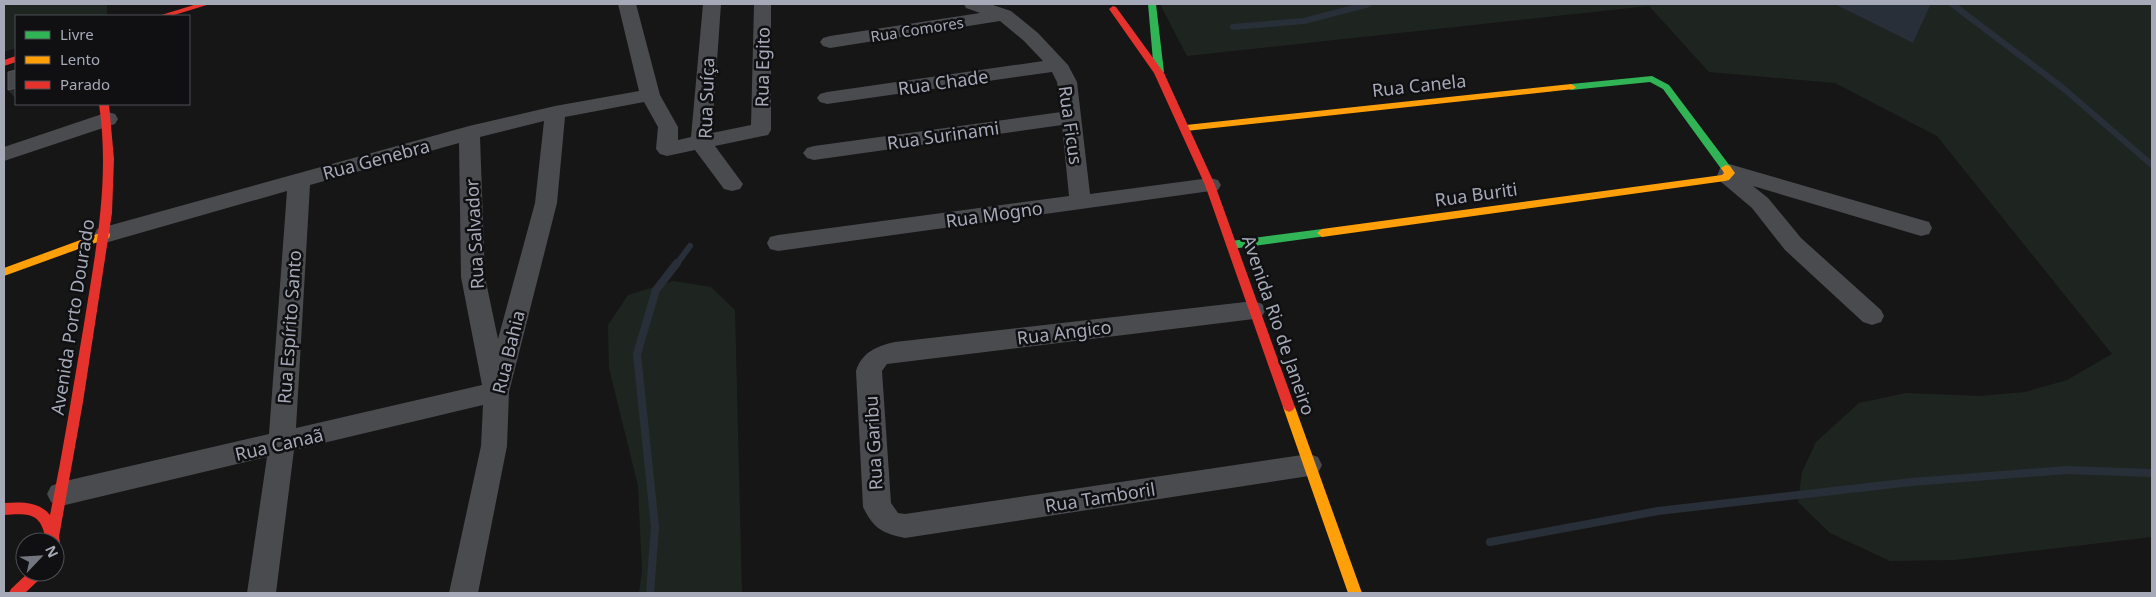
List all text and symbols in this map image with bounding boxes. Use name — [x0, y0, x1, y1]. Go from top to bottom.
street label: Rua Comores — [869, 12, 965, 46]
legend — [15, 15, 190, 105]
text: Livre — [60, 24, 94, 44]
street label: Rua Egito — [749, 27, 775, 107]
text: Lento — [60, 49, 100, 69]
street label: Rua Suíça — [693, 57, 719, 139]
street label: Rua Chade — [896, 64, 990, 100]
street label: Rua Canela — [1371, 68, 1467, 102]
text: Parado — [60, 74, 110, 94]
street label: Rua Ficus — [1054, 84, 1088, 166]
street label: Rua Surinami — [885, 115, 1001, 155]
street label: Rua Genebra — [320, 133, 432, 185]
street label: Rua Buriti — [1433, 176, 1519, 212]
street label: Rua Salvador — [459, 178, 489, 290]
street label: Rua Mogno — [944, 195, 1044, 233]
street label: Avenida Porto Dourado — [45, 217, 99, 417]
street label: Avenida Rio de Janeiro — [1237, 232, 1321, 418]
street label: Rua Espírito Santo — [272, 249, 306, 405]
street label: Rua Bahia — [486, 308, 530, 396]
street label: Rua Angico — [1015, 314, 1113, 350]
street label: Rua Garibu — [859, 395, 887, 491]
street label: Rua Canaã — [232, 422, 326, 466]
street label: Rua Tamboril — [1043, 476, 1157, 518]
north arrow — [15, 532, 65, 582]
text: N — [41, 542, 63, 560]

